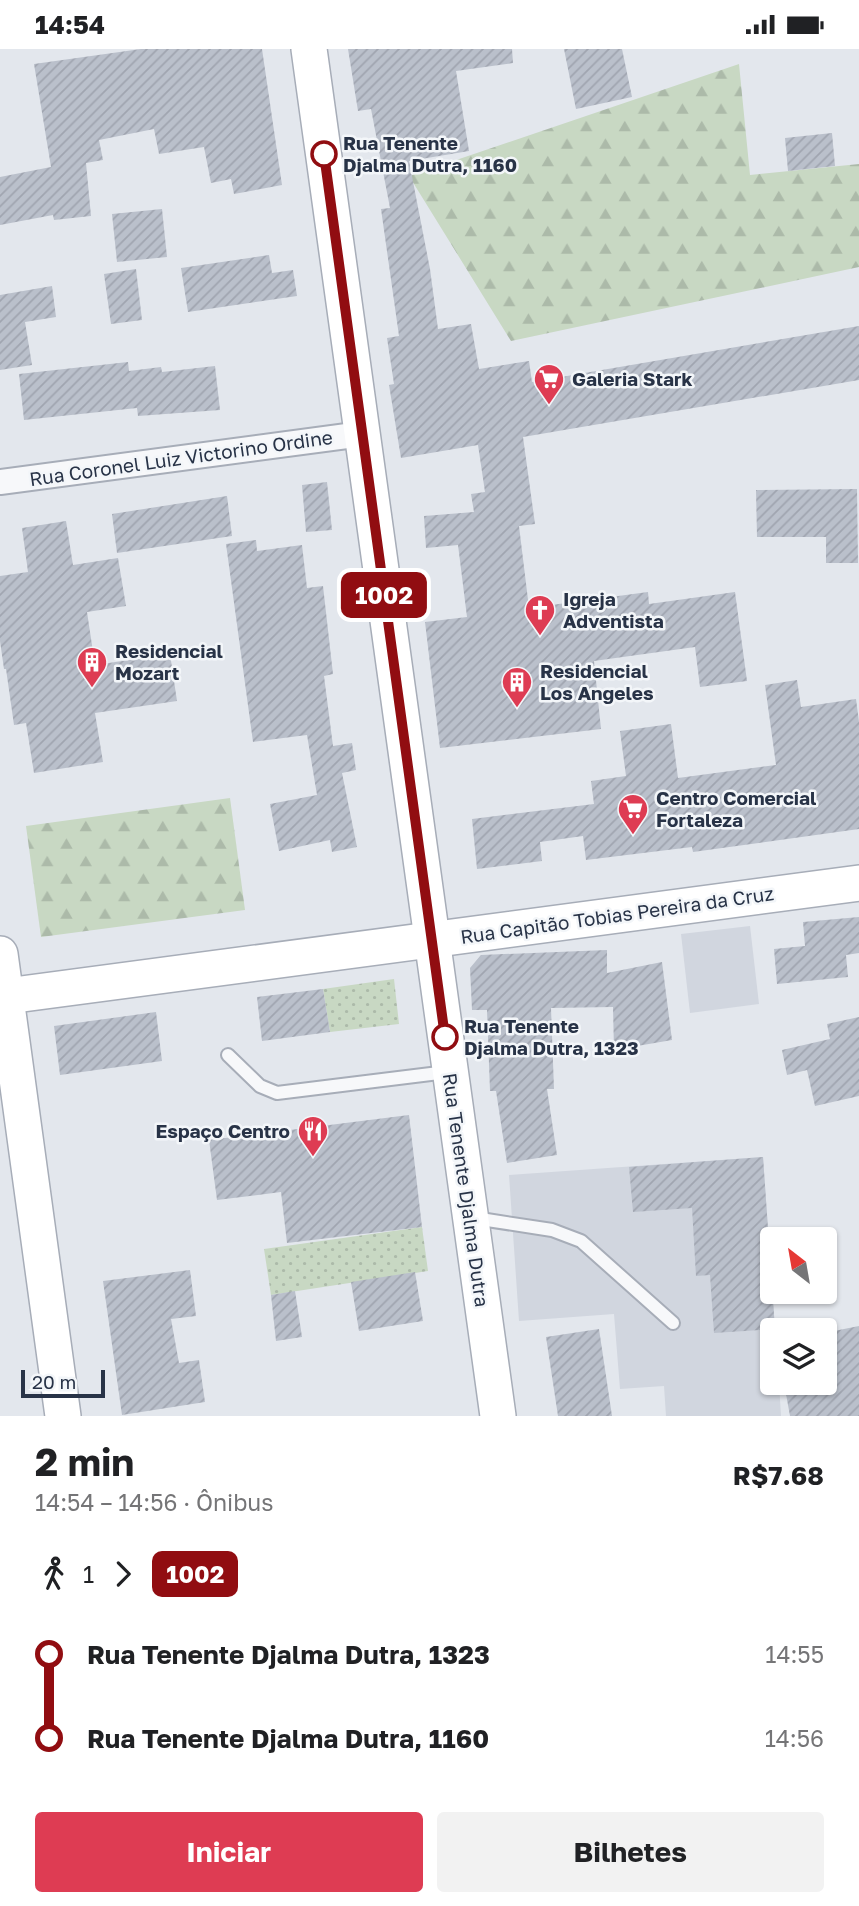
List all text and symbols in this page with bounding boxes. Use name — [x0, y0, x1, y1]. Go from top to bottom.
text: 14:54 — [35, 9, 105, 40]
place label: Rua Tenente Djalma Dutra, 1160 — [343, 131, 517, 176]
marker: Rua Tenente Djalma Dutra, 1160 — [311, 141, 337, 167]
supermarket icon: Galeria Stark — [532, 362, 566, 406]
place label: Galeria Stark — [572, 367, 692, 390]
street label: Rua Coronel Luiz Victorino Ordine — [28, 425, 334, 490]
line badge: 1002 — [335, 572, 433, 618]
text: 1002 — [355, 580, 413, 609]
place label: Igreja Adventista — [563, 587, 664, 632]
church icon: Igreja Adventista — [523, 593, 557, 637]
place label: Residencial Mozart — [115, 639, 223, 684]
building icon: Residencial Mozart — [75, 645, 109, 689]
place label: Residencial Los Angeles — [540, 659, 654, 704]
building icon: Residencial Los Angeles — [500, 665, 534, 709]
place label: Centro Comercial Fortaleza — [656, 786, 816, 831]
supermarket icon: Centro Comercial Fortaleza — [616, 792, 650, 836]
street label: Rua Capitão Tobias Pereira da Cruz — [459, 881, 775, 948]
place label: Rua Tenente Djalma Dutra, 1323 — [464, 1014, 639, 1059]
marker: Rua Tenente Djalma Dutra, 1323 — [432, 1024, 458, 1050]
street label: Rua Tenente Djalma Dutra — [439, 1071, 494, 1308]
restaurant icon: Espaço Centro — [296, 1114, 330, 1158]
place label: Espaço Centro — [155, 1119, 290, 1142]
north arrow — [760, 1227, 836, 1304]
map controls — [760, 1227, 837, 1395]
button: layers — [760, 1318, 837, 1395]
scale bar — [21, 1367, 105, 1399]
text: 20 m — [32, 1370, 76, 1393]
text: 2 min — [35, 1439, 134, 1484]
text: R$7.68 — [733, 1460, 824, 1491]
text: 14:54 – 14:56 · Ônibus — [35, 1488, 273, 1516]
icon: walk — [35, 1555, 73, 1593]
icon: forward — [104, 1555, 142, 1593]
text: 1002 — [166, 1559, 224, 1588]
text: 1 — [83, 1560, 94, 1588]
text: Rua Tenente Djalma Dutra, 1323 — [87, 1639, 490, 1670]
text: 14:55 — [765, 1640, 824, 1668]
text: Rua Tenente Djalma Dutra, 1160 — [87, 1723, 489, 1754]
text: 14:56 — [765, 1724, 824, 1752]
button: Iniciar — [35, 1812, 423, 1892]
button: Bilhetes — [437, 1812, 824, 1892]

